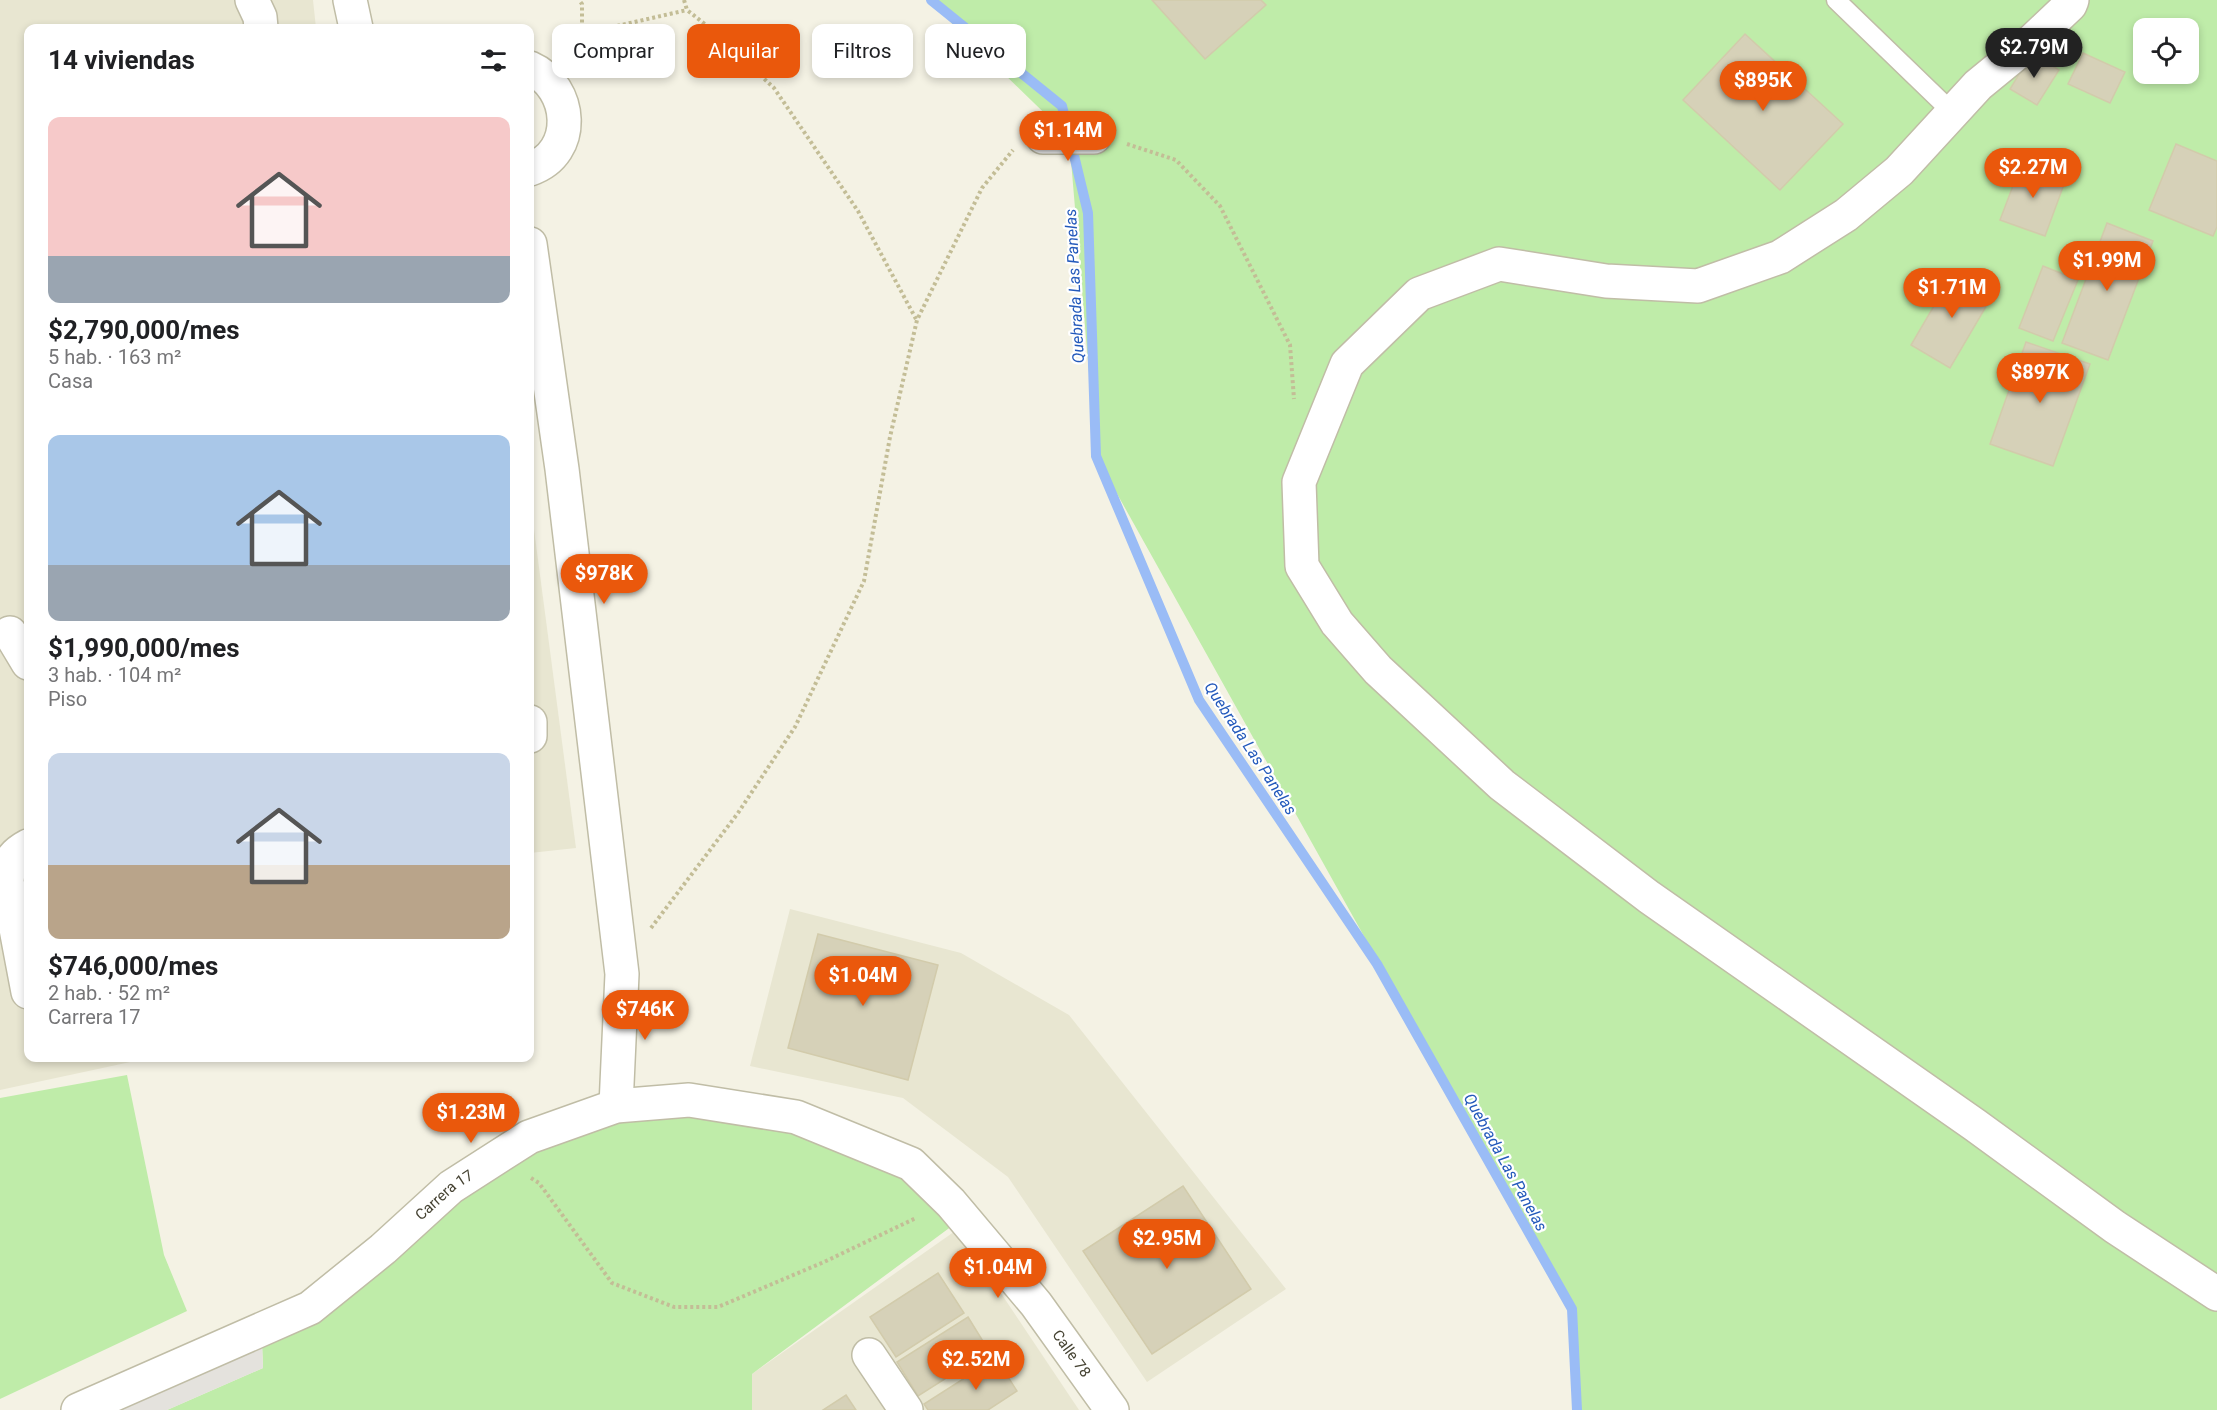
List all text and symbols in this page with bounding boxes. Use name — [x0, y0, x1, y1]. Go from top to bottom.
map controls — [2133, 18, 2199, 84]
button: locate — [2133, 18, 2199, 84]
chip: Comprar — [552, 24, 675, 78]
chip: Alquilar — [687, 24, 800, 78]
chip: Filtros — [812, 24, 913, 78]
chip: Nuevo — [925, 24, 1026, 78]
pin: $2.79M — [1985, 28, 2083, 79]
text: $2.79M — [1999, 35, 2069, 59]
icon: filters — [477, 44, 510, 77]
text: 14 viviendas — [48, 45, 195, 75]
pin: $895K — [1721, 61, 1805, 112]
text: $895K — [1734, 68, 1792, 92]
pin: $1.14M — [1019, 111, 1117, 162]
text: $1.14M — [1033, 118, 1103, 142]
pin: $2.27M — [1984, 148, 2082, 199]
text: $2.27M — [1998, 155, 2068, 179]
icon: home — [225, 156, 333, 264]
water label: Quebrada Las Panelas — [1061, 208, 1088, 364]
pin: $1.99M — [2058, 241, 2156, 292]
text: $1.99M — [2072, 248, 2142, 272]
pin: $1.71M — [1903, 268, 2001, 319]
text: $1.71M — [1917, 275, 1987, 299]
text: $2,790,000/mes — [48, 315, 240, 345]
text: 5 hab. · 163 m² — [48, 345, 181, 369]
pin: $897K — [1998, 353, 2082, 404]
text: $897K — [2011, 360, 2069, 384]
text: Casa — [48, 369, 93, 393]
icon: home — [225, 474, 333, 582]
pin: $978K — [562, 554, 646, 605]
text: $978K — [575, 561, 633, 585]
text: $1,990,000/mes — [48, 633, 240, 663]
text: 3 hab. · 104 m² — [48, 663, 181, 687]
water label: Quebrada Las Panelas — [1201, 678, 1301, 818]
text: Piso — [48, 687, 87, 711]
icon: home — [225, 792, 333, 900]
text: $746,000/mes — [48, 951, 218, 981]
pin: $1.04M — [814, 956, 912, 1007]
text: $1.04M — [828, 963, 898, 987]
text: 2 hab. · 52 m² — [48, 981, 170, 1005]
pin: $746K — [603, 990, 687, 1041]
text: $746K — [616, 997, 674, 1021]
text: Carrera 17 — [48, 1005, 141, 1029]
water label: Quebrada Las Panelas — [1460, 1090, 1551, 1234]
pin: $1.23M — [422, 1093, 520, 1144]
text: $1.23M — [436, 1100, 506, 1124]
street label: Carrera 17 — [412, 1166, 476, 1224]
pin: $2.95M — [1118, 1219, 1216, 1270]
text: $2.95M — [1132, 1226, 1202, 1250]
pin: $1.04M — [949, 1248, 1047, 1299]
text: $1.04M — [963, 1255, 1033, 1279]
street label: Calle 78 — [1049, 1326, 1095, 1381]
pin: $2.52M — [927, 1340, 1025, 1391]
text: $2.52M — [941, 1347, 1011, 1371]

